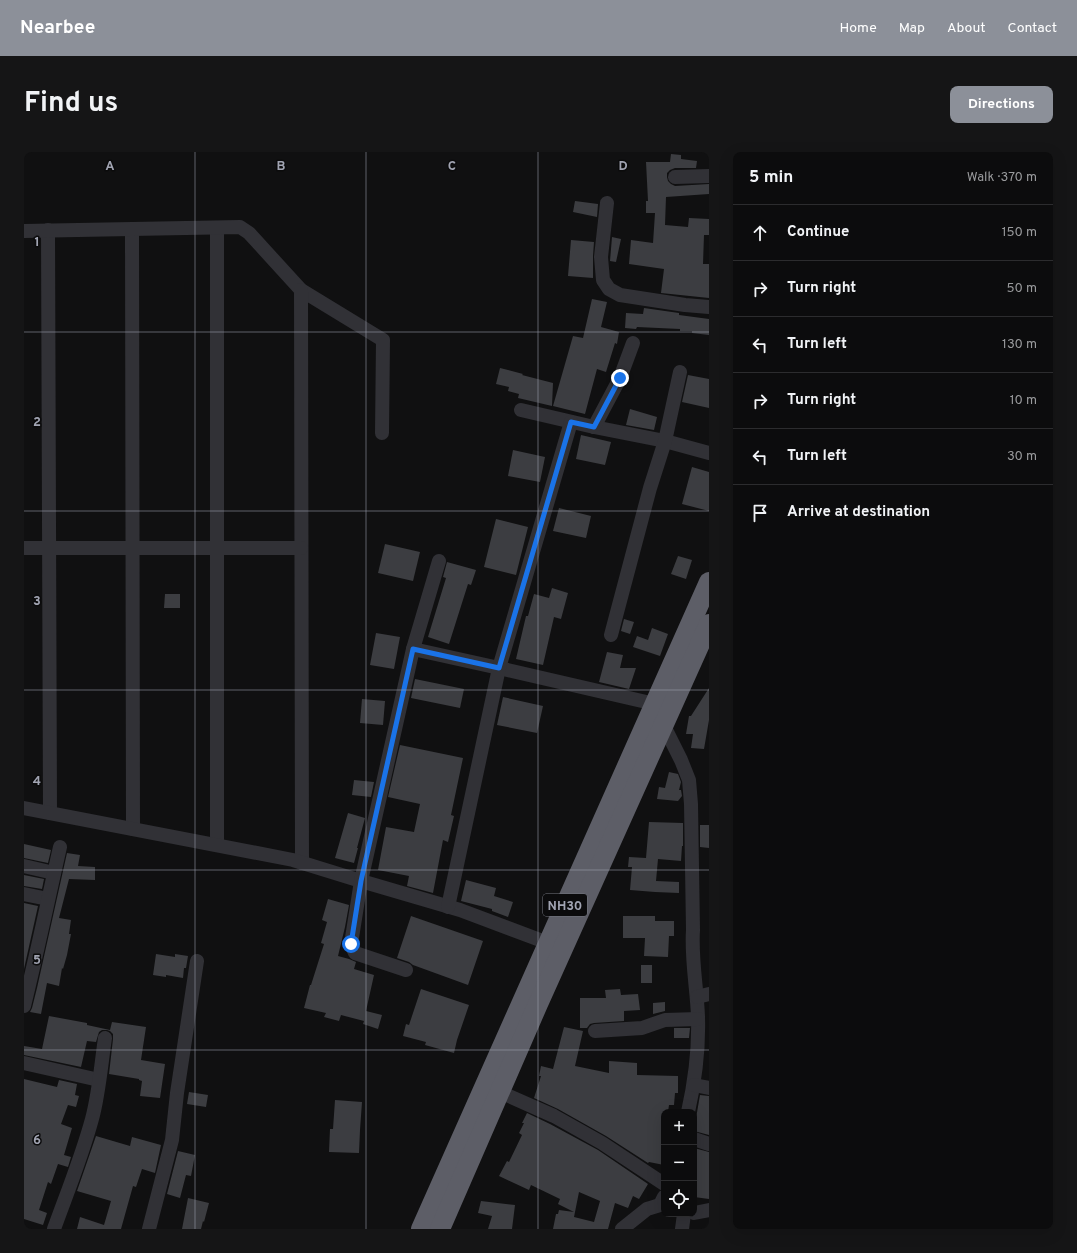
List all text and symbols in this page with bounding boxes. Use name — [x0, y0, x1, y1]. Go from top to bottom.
text: Nearbee — [20, 16, 95, 40]
text: Home — [840, 20, 877, 37]
text: Map — [899, 20, 925, 37]
text: About — [947, 20, 986, 37]
text: Contact — [1008, 20, 1057, 37]
text: Find us — [24, 86, 118, 122]
button: Directions — [950, 86, 1053, 123]
text: A — [105, 159, 115, 175]
text: B — [277, 159, 286, 175]
text: C — [448, 159, 456, 175]
text: D — [618, 159, 628, 175]
text: 5 min — [749, 167, 793, 189]
text: Walk · 370 m — [967, 170, 1037, 186]
icon: ahead — [749, 222, 771, 244]
text: Continue — [787, 223, 849, 242]
text: 150 m — [1002, 225, 1037, 241]
text: 1 — [34, 235, 40, 251]
icon: right — [749, 278, 771, 300]
text: Turn right — [787, 279, 856, 298]
text: 50 m — [1007, 281, 1037, 297]
icon: left — [749, 334, 771, 356]
text: Turn left — [787, 335, 847, 354]
text: 130 m — [1002, 337, 1037, 353]
route end — [611, 369, 629, 387]
icon: right — [749, 390, 771, 412]
text: Turn right — [787, 391, 856, 410]
text: 10 m — [1010, 393, 1037, 409]
text: 2 — [33, 415, 41, 431]
icon: left — [749, 446, 771, 468]
text: Turn left — [787, 447, 847, 466]
text: 30 m — [1007, 449, 1037, 465]
icon: arrive — [749, 502, 771, 524]
text: Arrive at destination — [787, 503, 930, 522]
text: 3 — [33, 594, 41, 610]
text: 4 — [33, 774, 41, 790]
road number: NH30 — [543, 894, 587, 916]
route start — [342, 935, 360, 953]
text: 5 — [33, 953, 41, 969]
map controls — [661, 1109, 697, 1217]
button: + — [661, 1109, 697, 1145]
text: 6 — [33, 1133, 41, 1149]
button: − — [661, 1145, 697, 1181]
button: locate — [661, 1181, 697, 1217]

